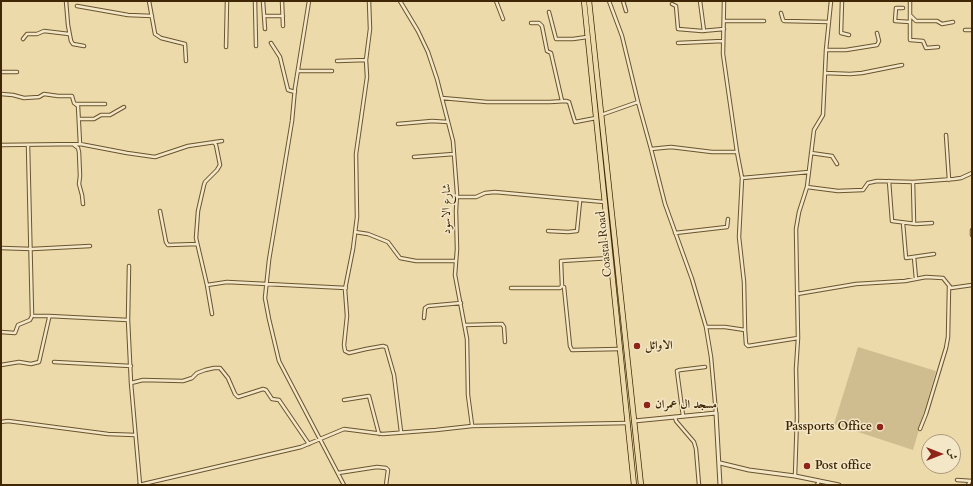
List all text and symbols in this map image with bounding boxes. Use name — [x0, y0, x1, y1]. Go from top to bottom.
street label: شارع الاسود — [440, 184, 454, 234]
street label: Coastal Road — [594, 210, 616, 278]
place label: الاوائل — [645, 339, 673, 353]
marker: الاوائل — [632, 341, 642, 351]
place label: مسجد ال عمران — [655, 398, 717, 412]
marker: مسجد ال عمران — [642, 400, 652, 410]
place label: Passports Office — [785, 420, 872, 434]
marker: Passports Office — [875, 422, 885, 432]
north arrow — [921, 434, 961, 474]
text: ش — [945, 449, 960, 459]
place label: Post office — [815, 459, 871, 473]
marker: Post office — [802, 461, 812, 471]

